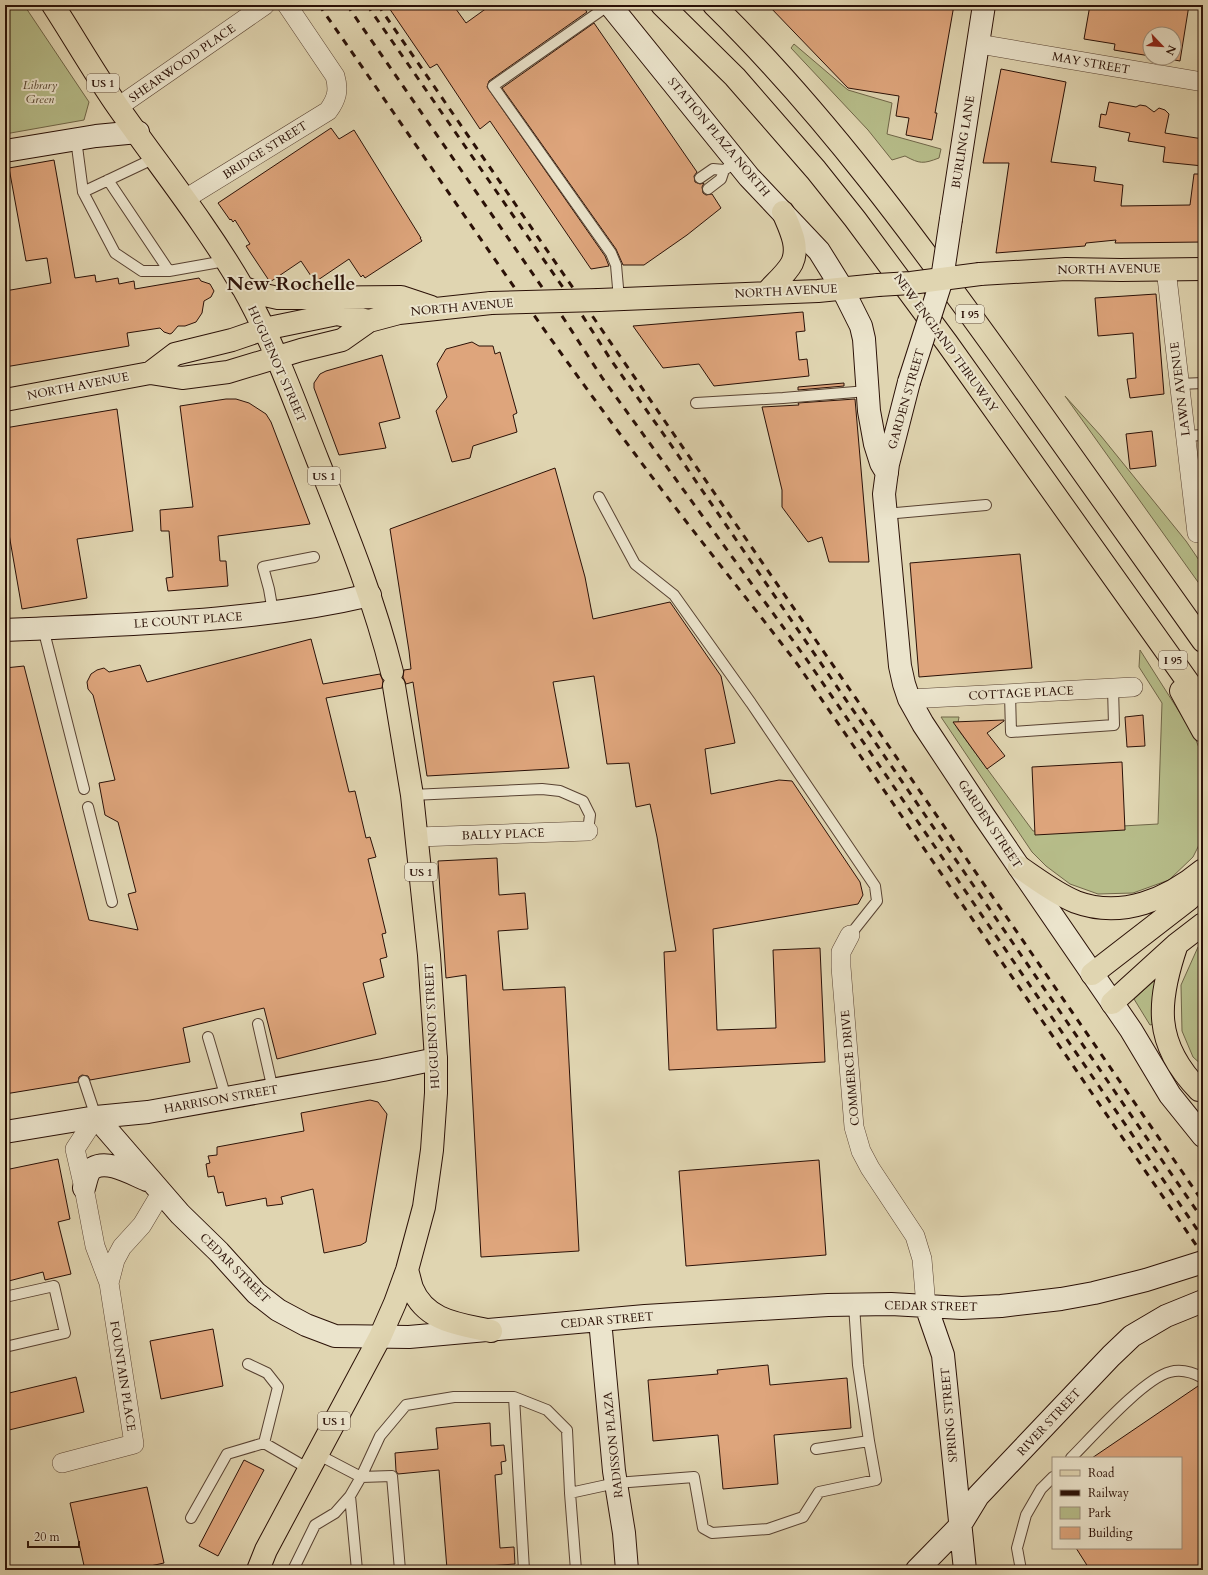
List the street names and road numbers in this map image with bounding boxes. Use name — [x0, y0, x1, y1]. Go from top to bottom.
street label: SHEARWOOD PLACE — [125, 20, 239, 106]
street label: MAY STREET — [1051, 48, 1131, 78]
road number: US 1 — [87, 74, 119, 92]
street label: STATION PLAZA NORTH — [664, 74, 774, 200]
street label: BURLING LANE — [948, 94, 978, 190]
street label: BRIDGE STREET — [220, 117, 311, 183]
street label: NORTH AVENUE — [1057, 260, 1161, 278]
street label: NEW ENGLAND THRUWAY — [890, 270, 1002, 416]
street label: NORTH AVENUE — [734, 280, 838, 302]
street label: NORTH AVENUE — [410, 295, 514, 319]
street label: HUGUENOT STREET — [244, 303, 310, 425]
road number: I 95 — [956, 305, 984, 323]
street label: LAWN AVENUE — [1166, 341, 1194, 437]
street label: GARDEN STREET — [884, 347, 928, 451]
street label: NORTH AVENUE — [26, 368, 130, 404]
road number: US 1 — [308, 467, 340, 485]
street label: LE COUNT PLACE — [133, 608, 243, 632]
road number: I 95 — [1159, 651, 1187, 669]
street label: COTTAGE PLACE — [968, 682, 1074, 704]
street label: GARDEN STREET — [954, 777, 1026, 872]
street label: BALLY PLACE — [461, 825, 545, 843]
road number: US 1 — [405, 863, 437, 881]
street label: HUGUENOT STREET — [421, 963, 443, 1089]
street label: COMMERCE DRIVE — [837, 1009, 863, 1127]
street label: HARRISON STREET — [163, 1081, 280, 1117]
street label: CEDAR STREET — [196, 1229, 274, 1307]
street label: CEDAR STREET — [884, 1297, 978, 1315]
street label: CEDAR STREET — [560, 1308, 654, 1332]
street label: FOUNTAIN PLACE — [106, 1320, 140, 1432]
street label: SPRING STREET — [937, 1367, 961, 1463]
street label: RIVER STREET — [1014, 1385, 1085, 1459]
street label: RADISSON PLAZA — [599, 1391, 627, 1499]
road number: US 1 — [318, 1412, 350, 1430]

